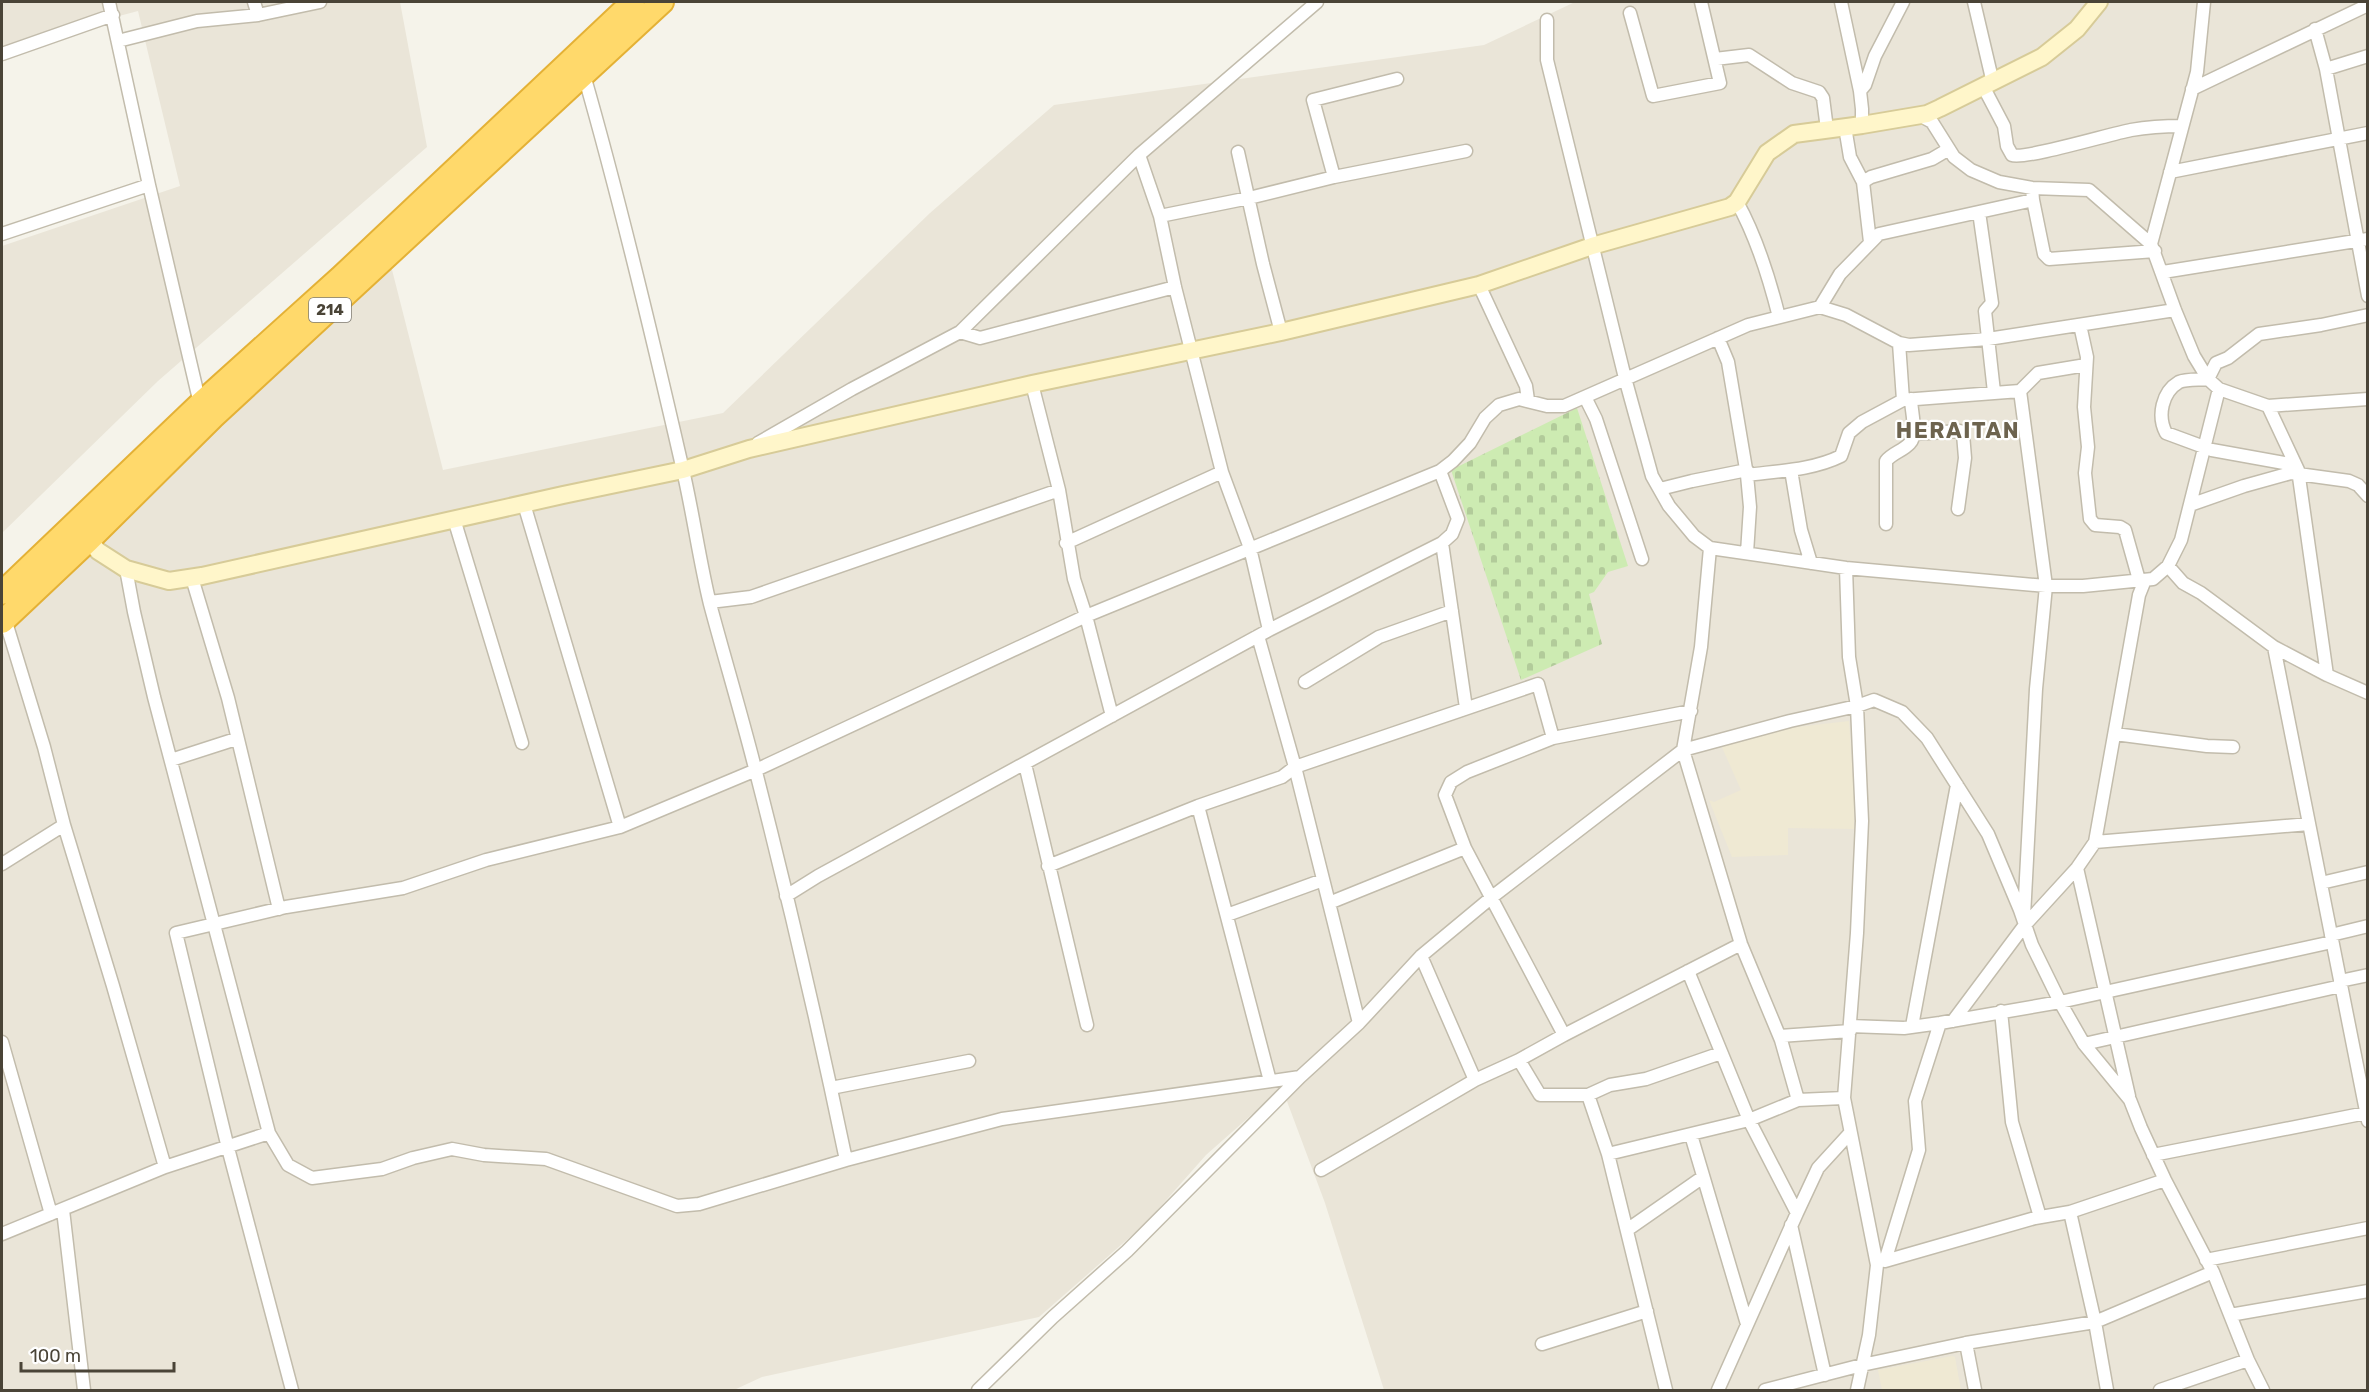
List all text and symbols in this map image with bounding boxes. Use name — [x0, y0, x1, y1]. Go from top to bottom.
road number: 214 — [309, 298, 351, 322]
district label: HERAITAN — [1896, 417, 2020, 444]
scale bar — [21, 1335, 174, 1373]
text: 100 m — [30, 1345, 81, 1367]

